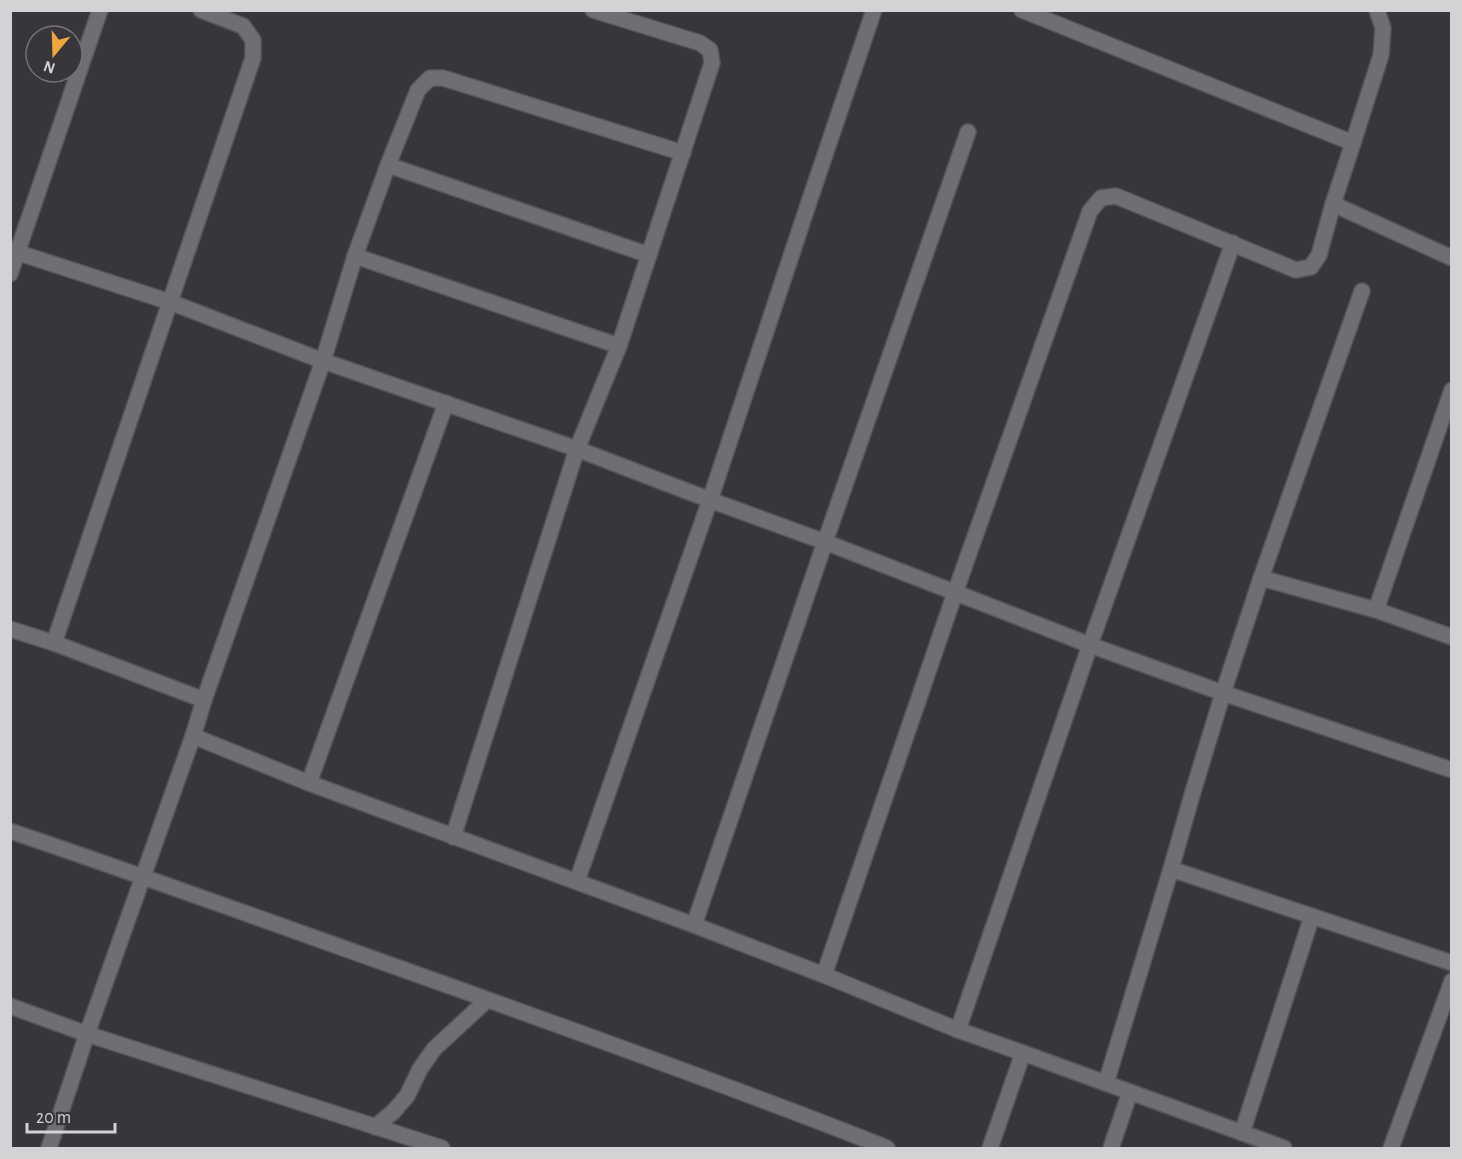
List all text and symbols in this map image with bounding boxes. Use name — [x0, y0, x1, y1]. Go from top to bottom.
north arrow — [24, 24, 84, 84]
text: N — [42, 58, 57, 77]
scale bar — [27, 1096, 116, 1134]
text: 20 m — [36, 1109, 71, 1127]

